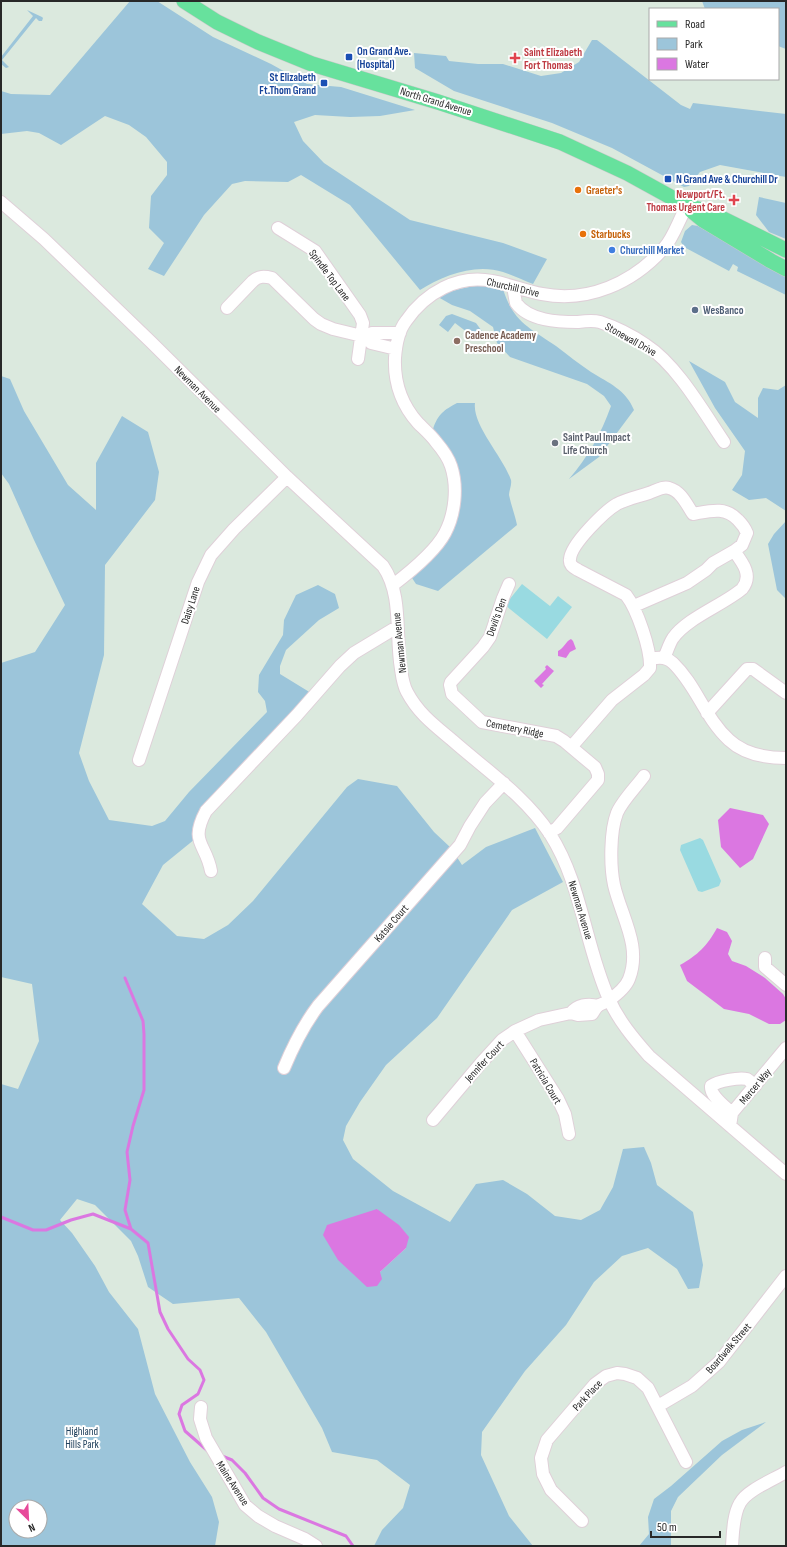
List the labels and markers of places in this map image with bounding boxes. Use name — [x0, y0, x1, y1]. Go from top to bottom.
place label: On Grand Ave. (Hospital) — [357, 45, 411, 71]
place label: Saint Elizabeth Fort Thomas — [524, 46, 582, 72]
marker: On Grand Ave. (Hospital) — [344, 52, 354, 62]
marker: Saint Elizabeth Fort Thomas — [509, 52, 521, 64]
place label: St Elizabeth Ft.Thom Grand — [259, 71, 316, 97]
marker: St Elizabeth Ft.Thom Grand — [319, 78, 329, 88]
place label: N Grand Ave & Churchill Dr — [676, 173, 778, 186]
marker: N Grand Ave & Churchill Dr — [663, 174, 673, 184]
place label: Graeter's — [586, 184, 622, 197]
marker: Graeter's — [573, 185, 583, 195]
place label: Newport/Ft. Thomas Urgent Care — [646, 188, 725, 214]
marker: Newport/Ft. Thomas Urgent Care — [728, 194, 740, 206]
place label: Starbucks — [591, 228, 630, 241]
marker: Starbucks — [578, 229, 588, 239]
place label: Churchill Market — [620, 244, 685, 257]
marker: Churchill Market — [607, 245, 617, 255]
place label: WesBanco — [703, 304, 744, 317]
marker: WesBanco — [690, 305, 700, 315]
place label: Cadence Academy Preschool — [465, 329, 537, 355]
marker: Cadence Academy Preschool — [452, 336, 462, 346]
place label: Saint Paul Impact Life Church — [563, 431, 631, 457]
marker: Saint Paul Impact Life Church — [550, 438, 560, 448]

